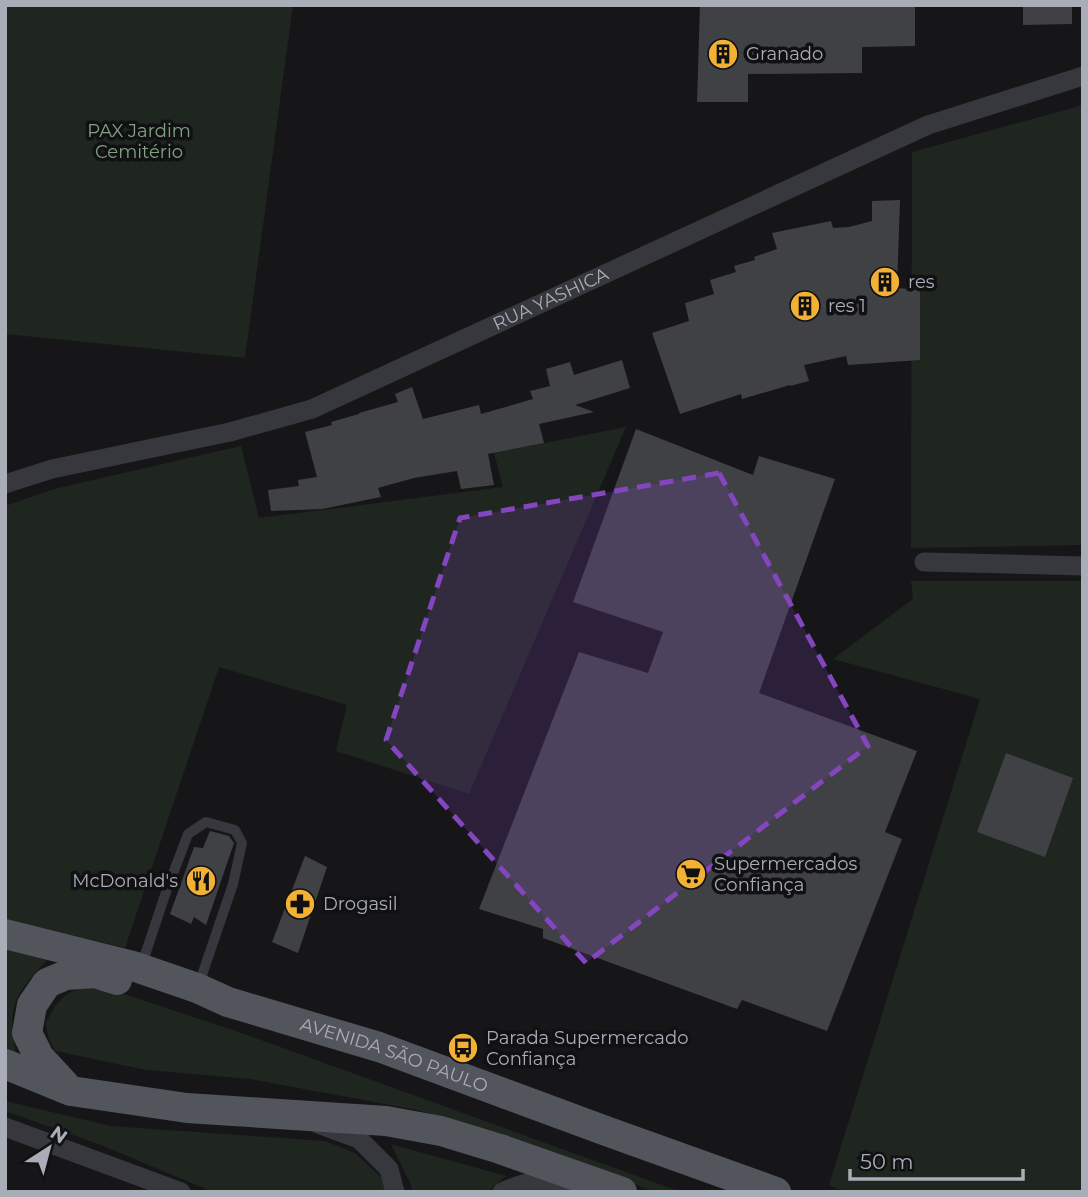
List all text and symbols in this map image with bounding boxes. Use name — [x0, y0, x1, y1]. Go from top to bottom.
building icon: Granado — [706, 37, 740, 71]
place label: Granado — [746, 43, 823, 65]
park label: PAX Jardim Cemitério — [87, 120, 191, 163]
street label: RUA YASHICA — [489, 263, 612, 335]
building icon: res — [868, 265, 902, 299]
place label: res — [908, 271, 935, 293]
building icon: res 1 — [788, 289, 822, 323]
place label: res 1 — [828, 295, 866, 317]
place label: Supermercados Confiança — [714, 853, 858, 896]
supermarket icon: Supermercados Confiança — [674, 857, 708, 891]
restaurant icon: McDonald's — [184, 864, 218, 898]
place label: McDonald's — [72, 870, 178, 892]
pharmacy icon: Drogasil — [283, 887, 317, 921]
place label: Drogasil — [323, 893, 398, 915]
street label: AVENIDA SÃO PAULO — [297, 1013, 491, 1097]
place label: Parada Supermercado Confiança — [486, 1027, 688, 1070]
bus stop icon: Parada Supermercado Confiança — [446, 1031, 480, 1065]
north arrow — [14, 1113, 84, 1183]
text: N — [46, 1121, 72, 1148]
scale bar — [850, 1138, 1023, 1182]
text: 50 m — [860, 1149, 914, 1174]

